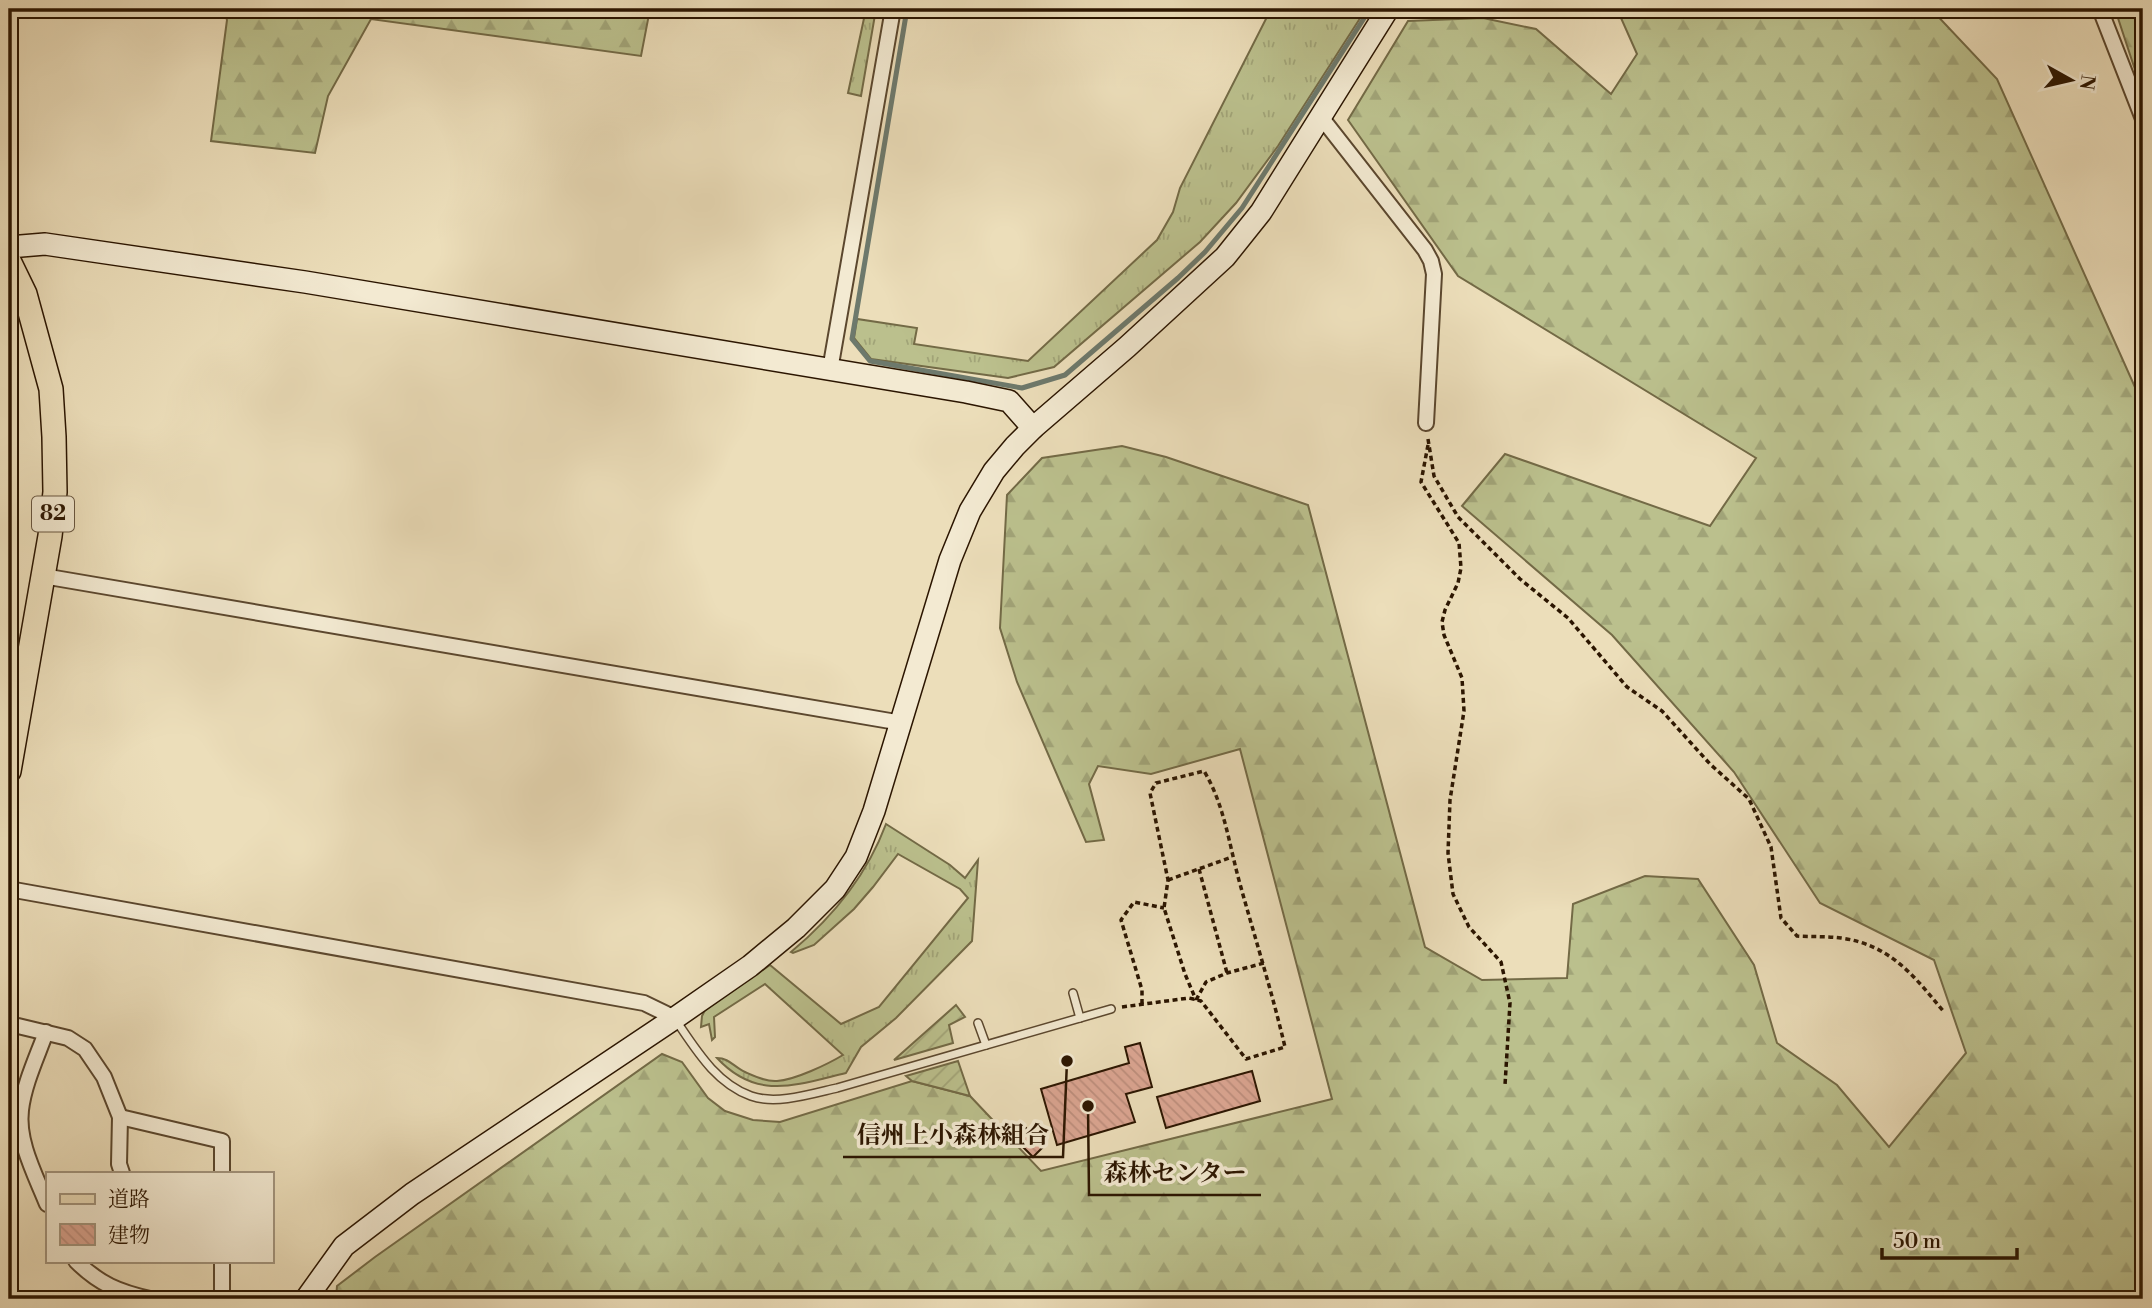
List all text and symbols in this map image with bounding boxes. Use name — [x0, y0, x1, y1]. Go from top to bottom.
north arrow — [2036, 46, 2106, 116]
text: N — [2074, 73, 2100, 91]
road number: 82 — [32, 496, 74, 532]
callout: 信州上小森林組合 — [843, 1112, 1063, 1157]
text: 信州上小森林組合 — [857, 1121, 1049, 1151]
callout: 森林センター — [1089, 1150, 1261, 1195]
text: 森林センター — [1103, 1159, 1247, 1189]
legend — [46, 1172, 273, 1262]
text: 道路 — [108, 1187, 150, 1213]
scale bar — [1882, 1217, 2017, 1261]
text: 建物 — [108, 1223, 150, 1249]
text: 50 m — [1893, 1229, 1941, 1255]

